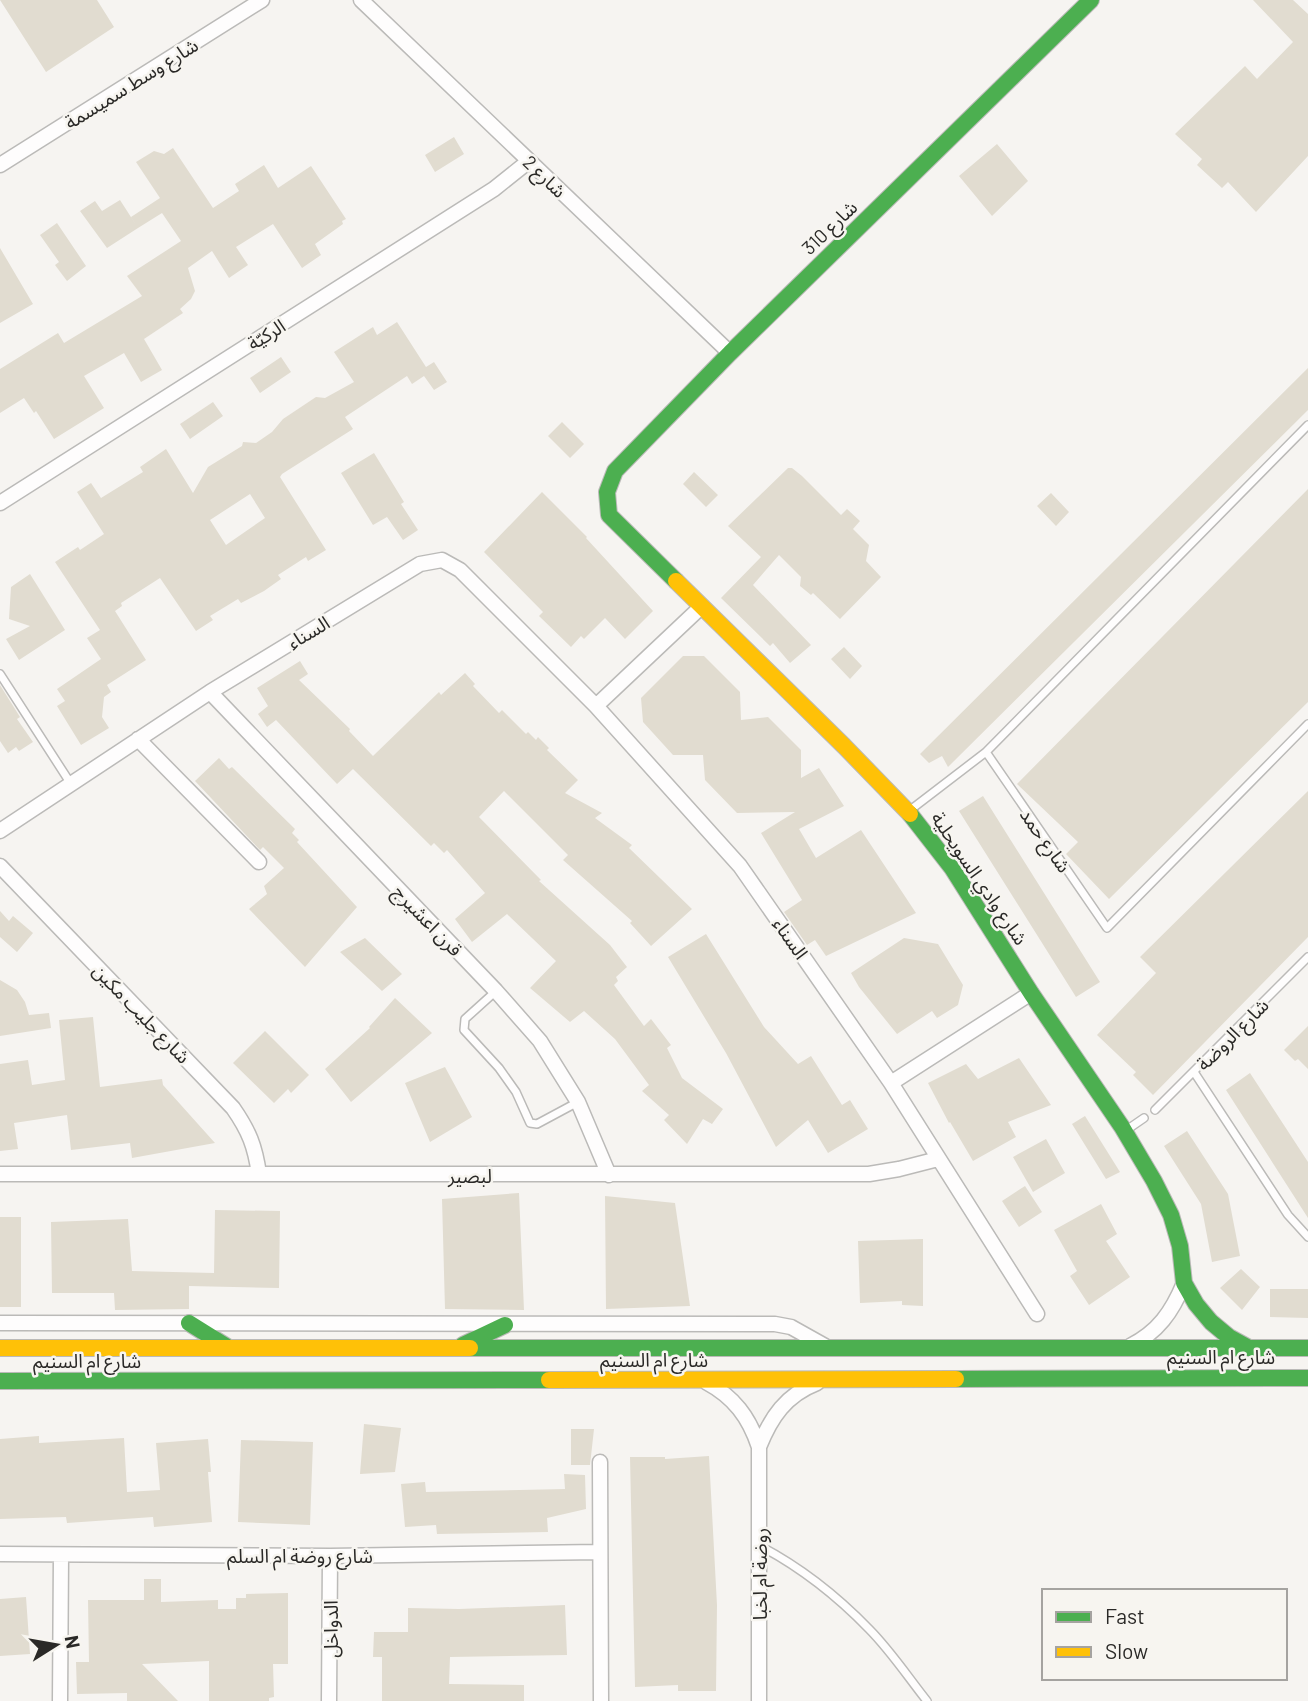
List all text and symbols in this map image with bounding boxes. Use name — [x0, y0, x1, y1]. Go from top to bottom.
street label: شارع وسط سميسمة — [60, 33, 204, 136]
street label: شارع 2 — [517, 150, 571, 204]
street label: شارع 310 — [797, 195, 863, 261]
street label: الركيّة — [243, 314, 290, 355]
street label: السناء — [283, 610, 333, 654]
street label: شارع حمد — [1013, 803, 1076, 878]
street label: شارع وادي السويحلية — [923, 807, 1033, 951]
street label: قرن اعشيرج — [386, 880, 467, 962]
street label: السناء — [769, 913, 813, 963]
street label: شارع جليب مكين — [86, 958, 195, 1070]
street label: شارع الروضة — [1191, 993, 1275, 1077]
street label: لبصير — [447, 1164, 492, 1188]
street label: شارع ام السنيم — [1167, 1345, 1275, 1372]
street label: شارع ام السنيم — [600, 1348, 708, 1375]
street label: شارع ام السنيم — [33, 1349, 141, 1376]
street label: روضة ام لخبا — [748, 1528, 775, 1620]
street label: شارع روضة ام السلم — [227, 1544, 373, 1571]
legend — [1042, 1589, 1287, 1680]
street label: الدواخل — [319, 1600, 343, 1658]
text: Fast — [1105, 1603, 1145, 1628]
north arrow — [21, 1610, 91, 1680]
text: N — [61, 1633, 86, 1650]
text: Slow — [1105, 1638, 1148, 1663]

